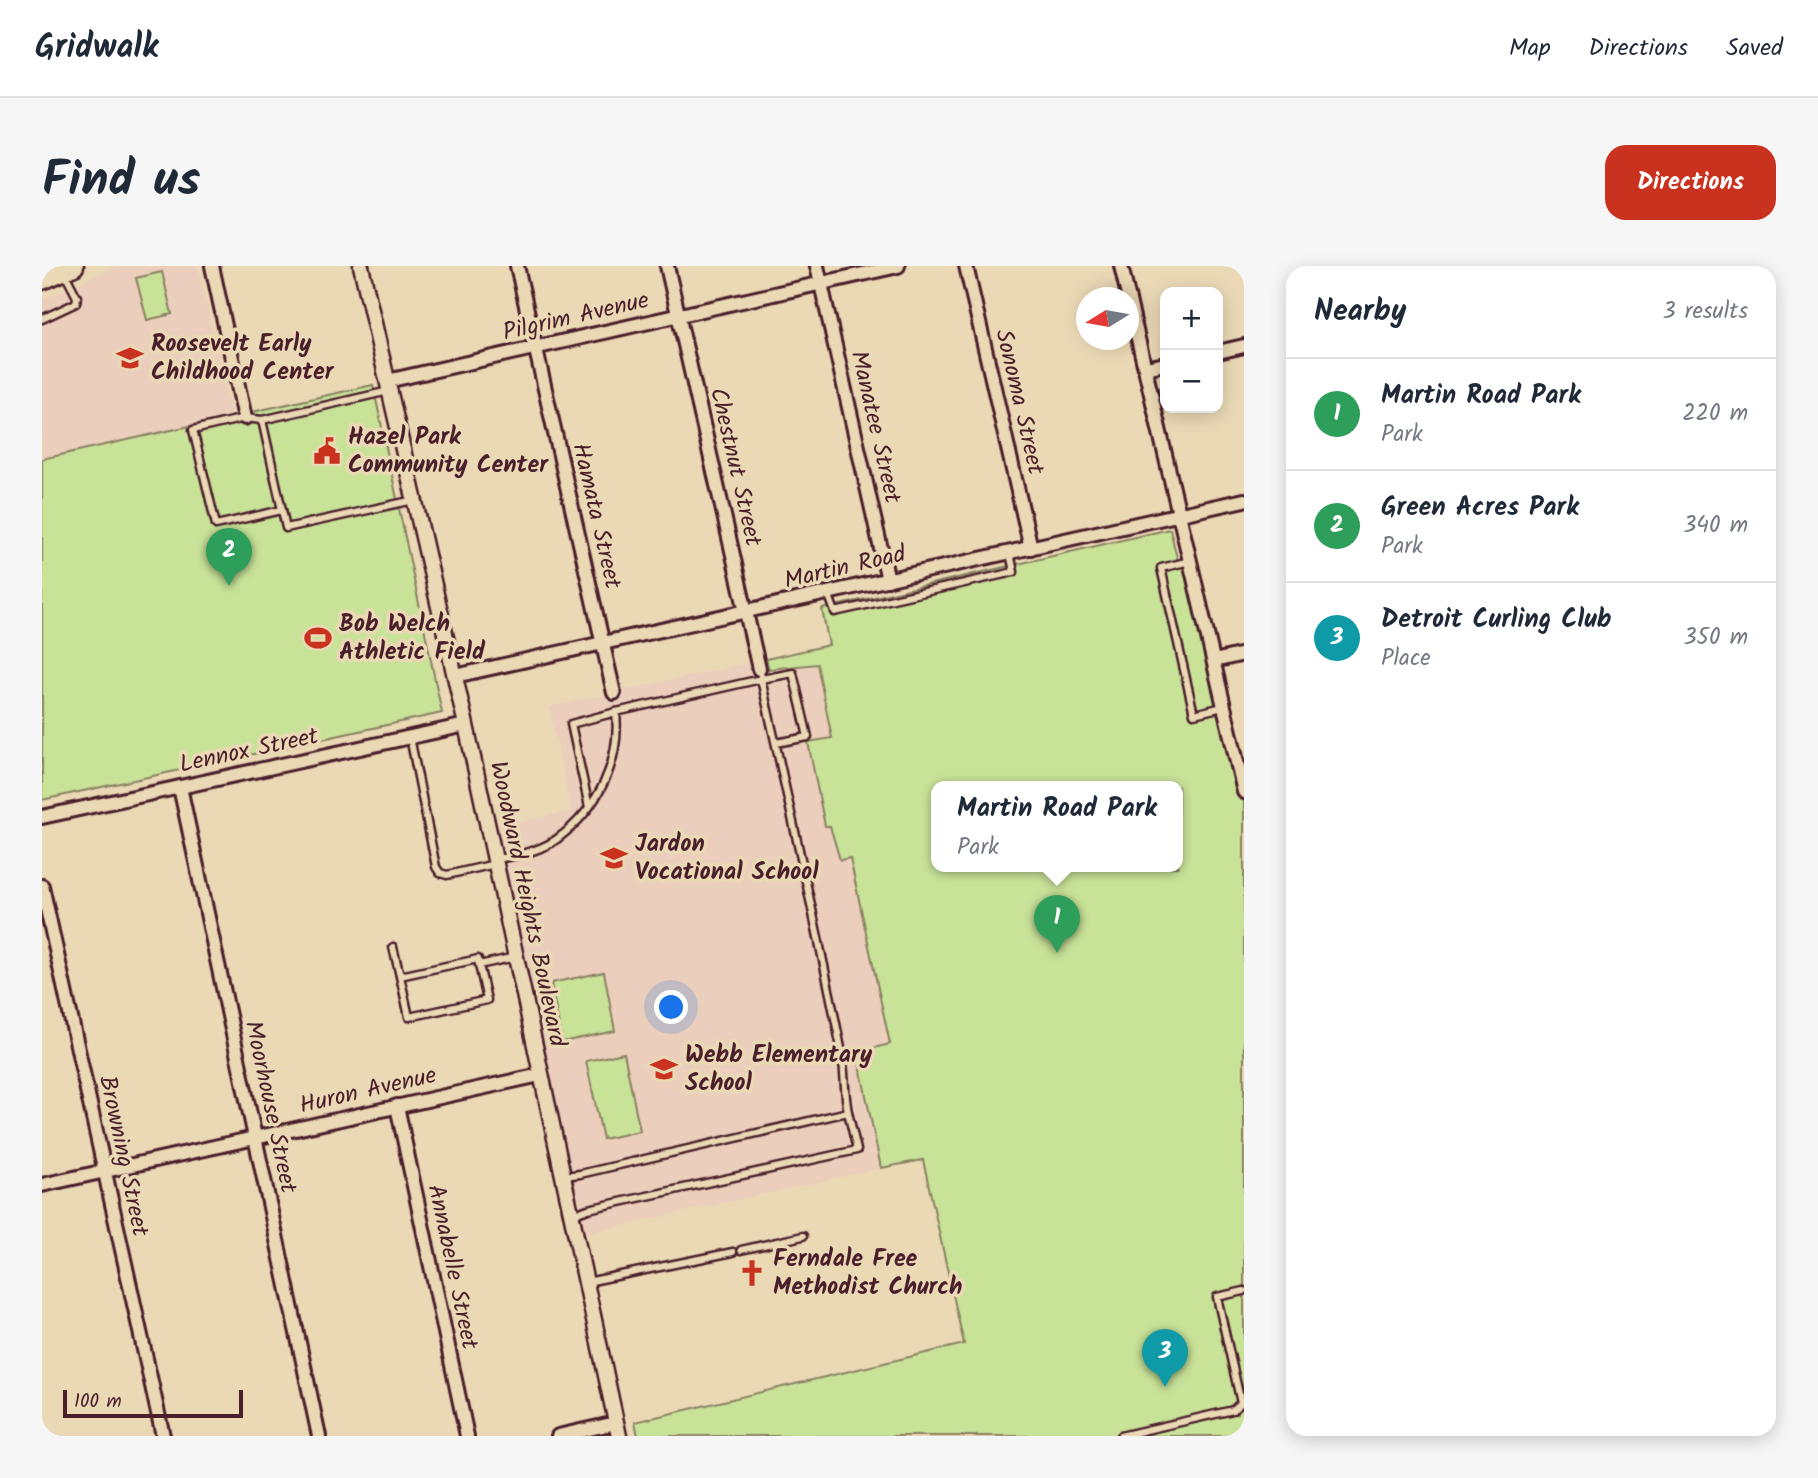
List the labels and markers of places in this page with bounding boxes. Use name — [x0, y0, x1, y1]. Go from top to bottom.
place label: Roosevelt Early Childhood Center — [151, 325, 335, 392]
school or university icon: Roosevelt Early Childhood Center — [115, 343, 145, 373]
place label: Hazel Park Community Center — [348, 418, 549, 485]
public building icon: Hazel Park Community Center — [312, 436, 342, 466]
pin: 2 — [206, 528, 252, 586]
place label: Bob Welch Athletic Field — [339, 605, 486, 672]
sports icon: Bob Welch Athletic Field — [303, 623, 333, 653]
place label: Jardon Vocational School — [635, 825, 819, 892]
school or university icon: Jardon Vocational School — [599, 843, 629, 873]
pin: 1 — [1034, 895, 1080, 953]
place label: Webb Elementary School — [685, 1036, 873, 1103]
school or university icon: Webb Elementary School — [649, 1054, 679, 1084]
place label: Ferndale Free Methodist Church — [773, 1240, 963, 1307]
church icon: Ferndale Free Methodist Church — [737, 1258, 767, 1288]
pin: 3 — [1142, 1329, 1188, 1387]

